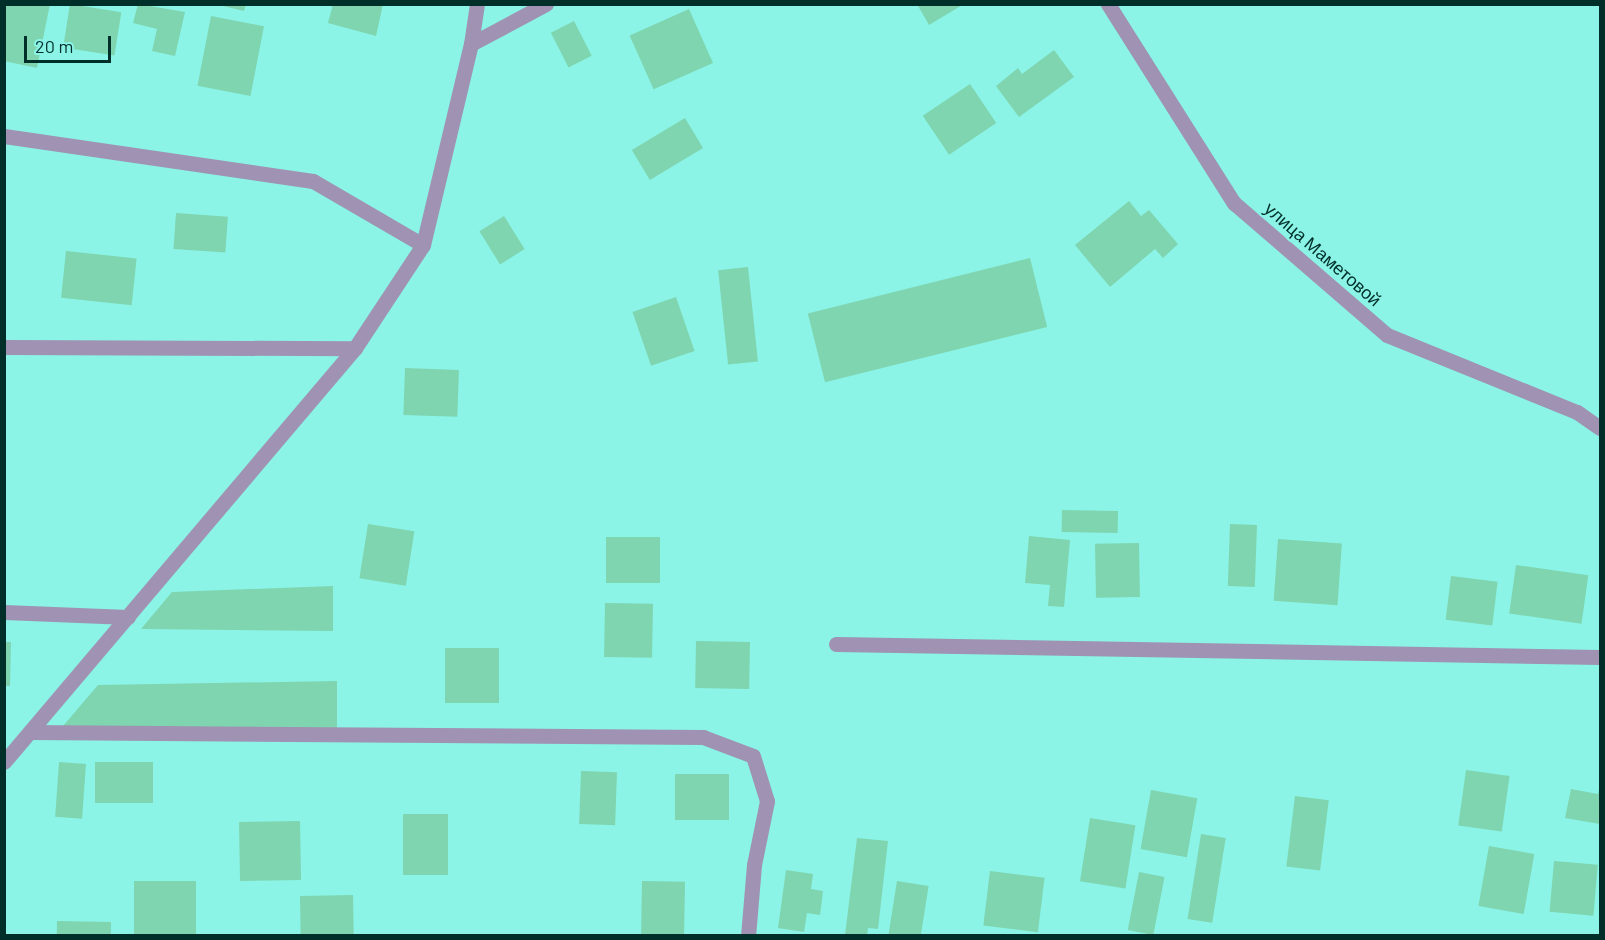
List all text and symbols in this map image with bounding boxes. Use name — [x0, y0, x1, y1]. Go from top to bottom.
scale bar — [27, 24, 114, 62]
text: 20 m — [35, 35, 73, 57]
street label: улица Маметовой — [1260, 197, 1386, 311]

